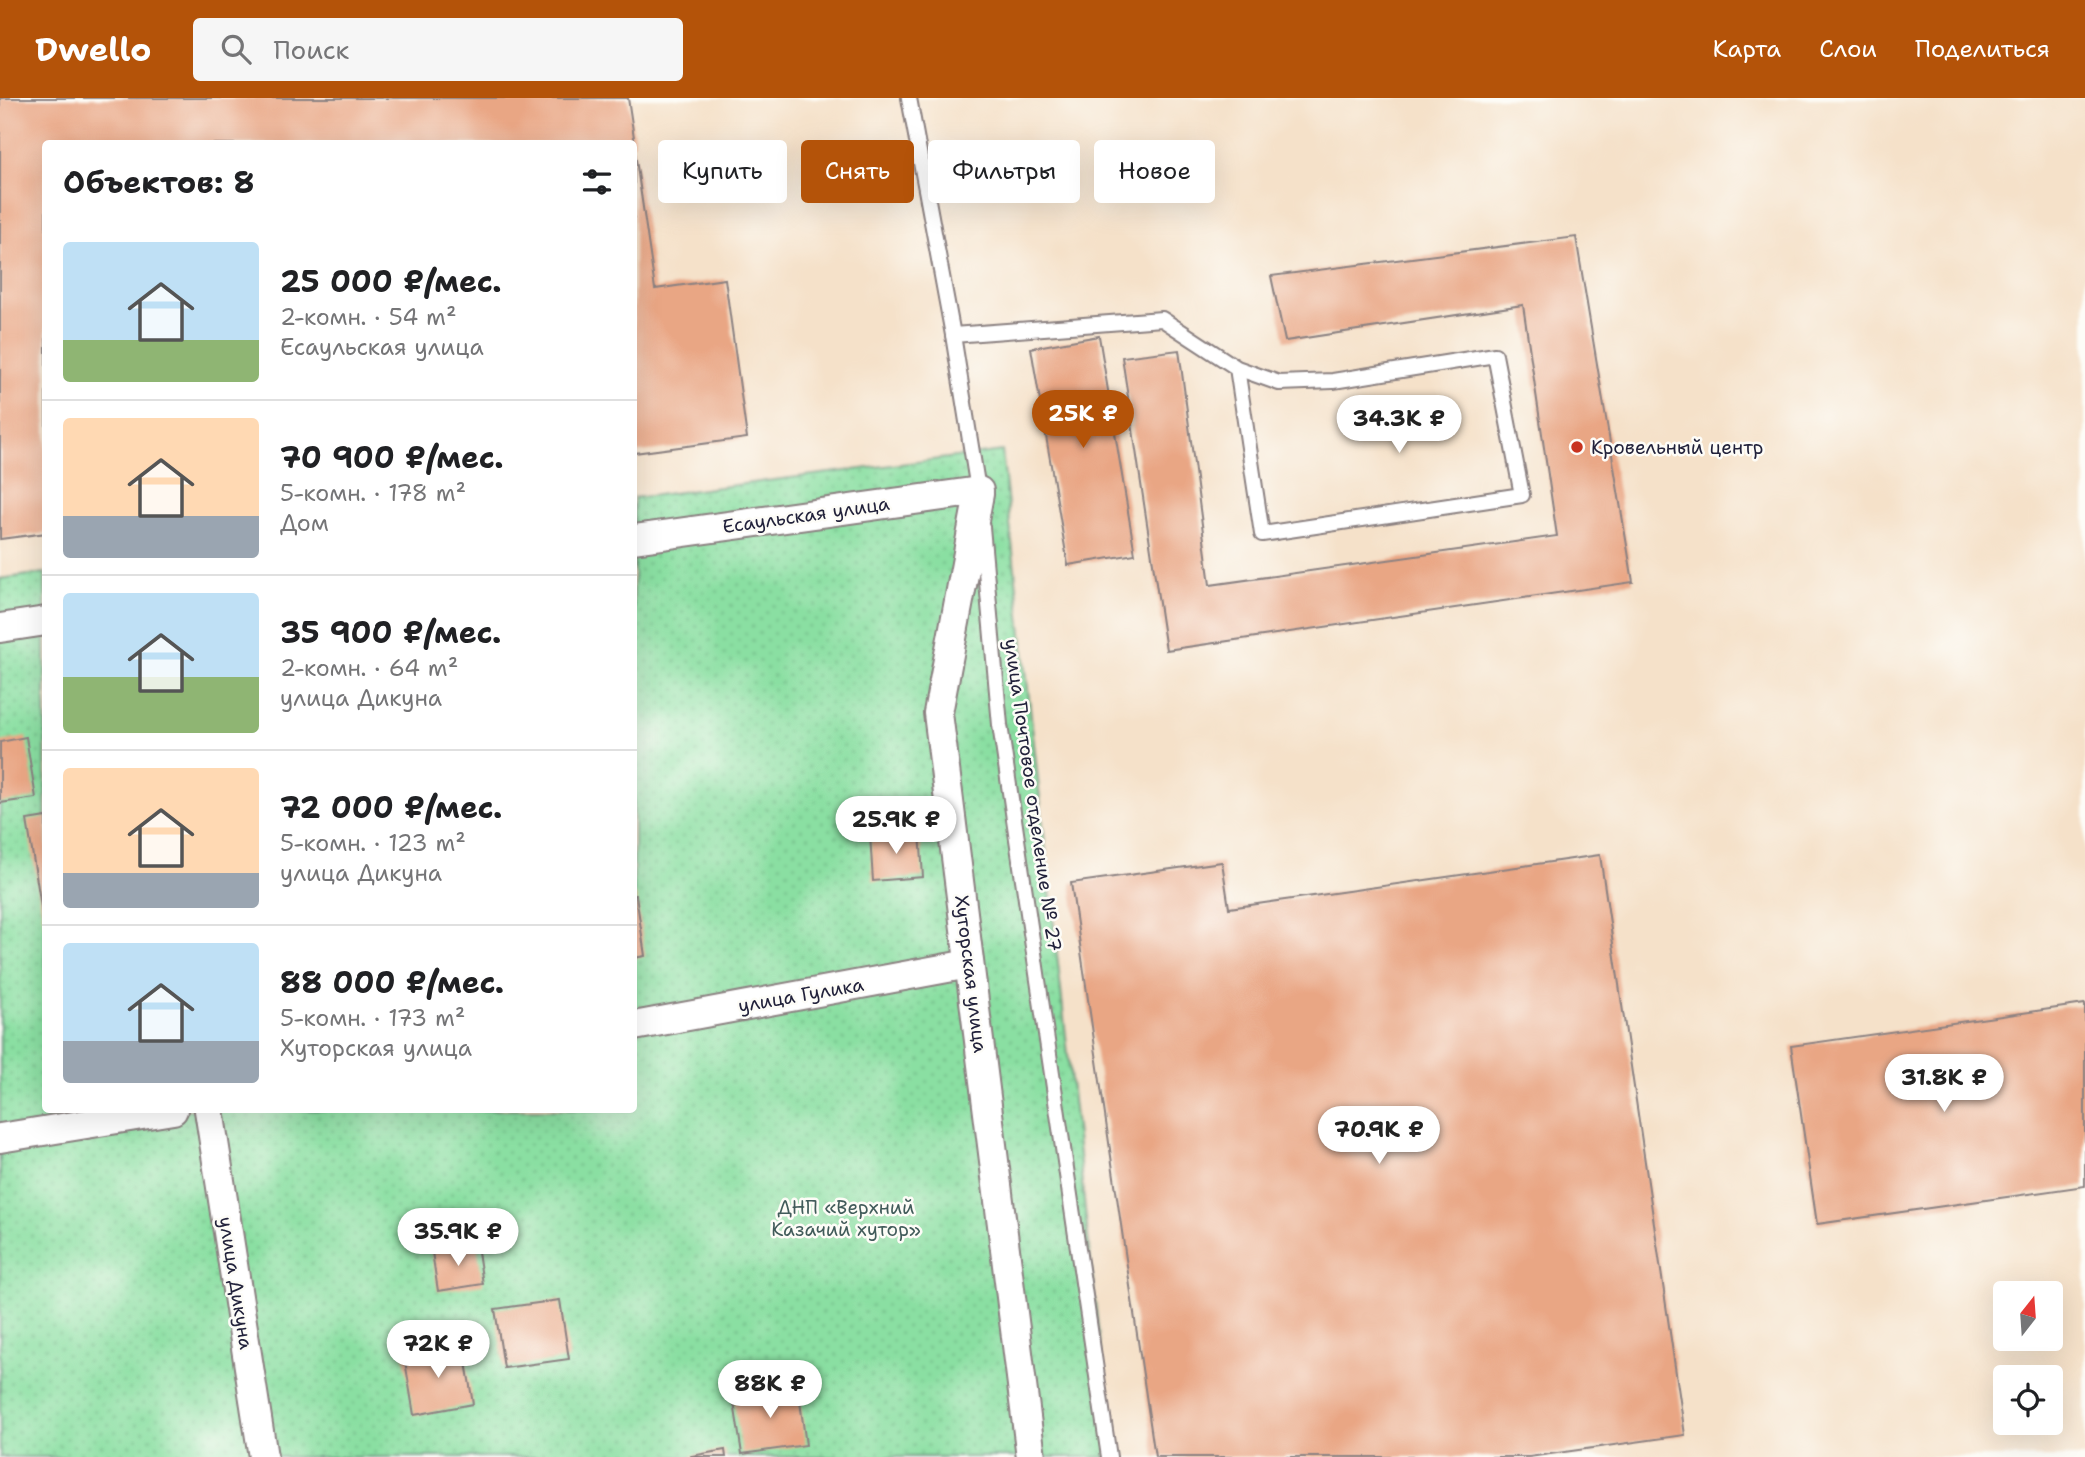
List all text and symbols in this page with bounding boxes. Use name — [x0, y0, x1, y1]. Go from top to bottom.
search box — [193, 18, 683, 81]
text: Dwello — [35, 27, 151, 72]
icon: search — [217, 30, 255, 68]
text: Поиск — [273, 32, 349, 67]
text: Карта — [1713, 33, 1781, 65]
text: Слои — [1819, 33, 1877, 65]
text: Поделиться — [1915, 33, 2050, 65]
chip: Купить — [658, 140, 787, 203]
chip: Снять — [801, 140, 914, 203]
chip: Фильтры — [928, 140, 1080, 203]
chip: Новое — [1094, 140, 1215, 203]
text: Объектов: 8 — [63, 162, 255, 203]
icon: filters — [578, 163, 616, 201]
text: 25 000 ₽/мес. — [280, 261, 502, 302]
icon: home — [119, 270, 203, 354]
text: 2-комн. · 54 m² — [280, 302, 457, 332]
text: Есаульская улица — [280, 332, 484, 362]
pin: 25K ₽ — [1034, 390, 1132, 450]
pin: 34.3K ₽ — [1334, 396, 1464, 455]
text: 25K ₽ — [1048, 398, 1118, 428]
text: 34.3K ₽ — [1353, 403, 1445, 433]
place label: Кровельный центр — [1591, 435, 1764, 460]
text: 70 900 ₽/мес. — [280, 437, 504, 478]
marker: Кровельный центр — [1569, 439, 1585, 455]
icon: home — [119, 446, 203, 530]
text: 5-комн. · 178 m² — [280, 478, 466, 508]
street label: Есаульская улица — [721, 491, 891, 539]
text: Дом — [280, 508, 329, 538]
text: 35 900 ₽/мес. — [280, 612, 501, 653]
icon: home — [119, 621, 203, 705]
street label: улица Почтовое отделение № 27 — [999, 637, 1067, 953]
text: 2-комн. · 64 m² — [280, 653, 458, 683]
text: улица Дикуна — [280, 683, 442, 713]
text: 72 000 ₽/мес. — [280, 787, 502, 828]
icon: home — [119, 796, 203, 880]
pin: 25.9K ₽ — [831, 796, 961, 856]
text: 25.9K ₽ — [851, 804, 941, 834]
text: 5-комн. · 123 m² — [280, 828, 466, 858]
text: улица Дикуна — [280, 858, 442, 888]
street label: Хуторская улица — [949, 894, 993, 1054]
text: 88 000 ₽/мес. — [280, 962, 504, 1003]
icon: home — [119, 971, 203, 1055]
street label: улица Гулика — [736, 972, 866, 1018]
text: 5-комн. · 173 m² — [280, 1003, 465, 1033]
text: Хуторская улица — [280, 1033, 472, 1063]
pin: 31.8K ₽ — [1879, 1054, 2009, 1114]
text: 31.8K ₽ — [1901, 1062, 1987, 1092]
pin: 70.9K ₽ — [1314, 1107, 1444, 1166]
text: 70.9K ₽ — [1334, 1114, 1424, 1144]
park label: ДНП «Верхний Казачий хутор» — [771, 1195, 921, 1242]
pin: 35.9K ₽ — [393, 1208, 523, 1268]
street label: улица Дикуна — [213, 1215, 259, 1351]
text: 35.9K ₽ — [414, 1216, 502, 1246]
north arrow — [1993, 1281, 2063, 1351]
map controls — [1993, 1281, 2063, 1435]
pin: 72K ₽ — [389, 1320, 487, 1380]
text: 72K ₽ — [403, 1328, 473, 1358]
pin: 88K ₽ — [721, 1360, 819, 1420]
button: locate — [1993, 1365, 2063, 1435]
text: 88K ₽ — [734, 1368, 806, 1398]

